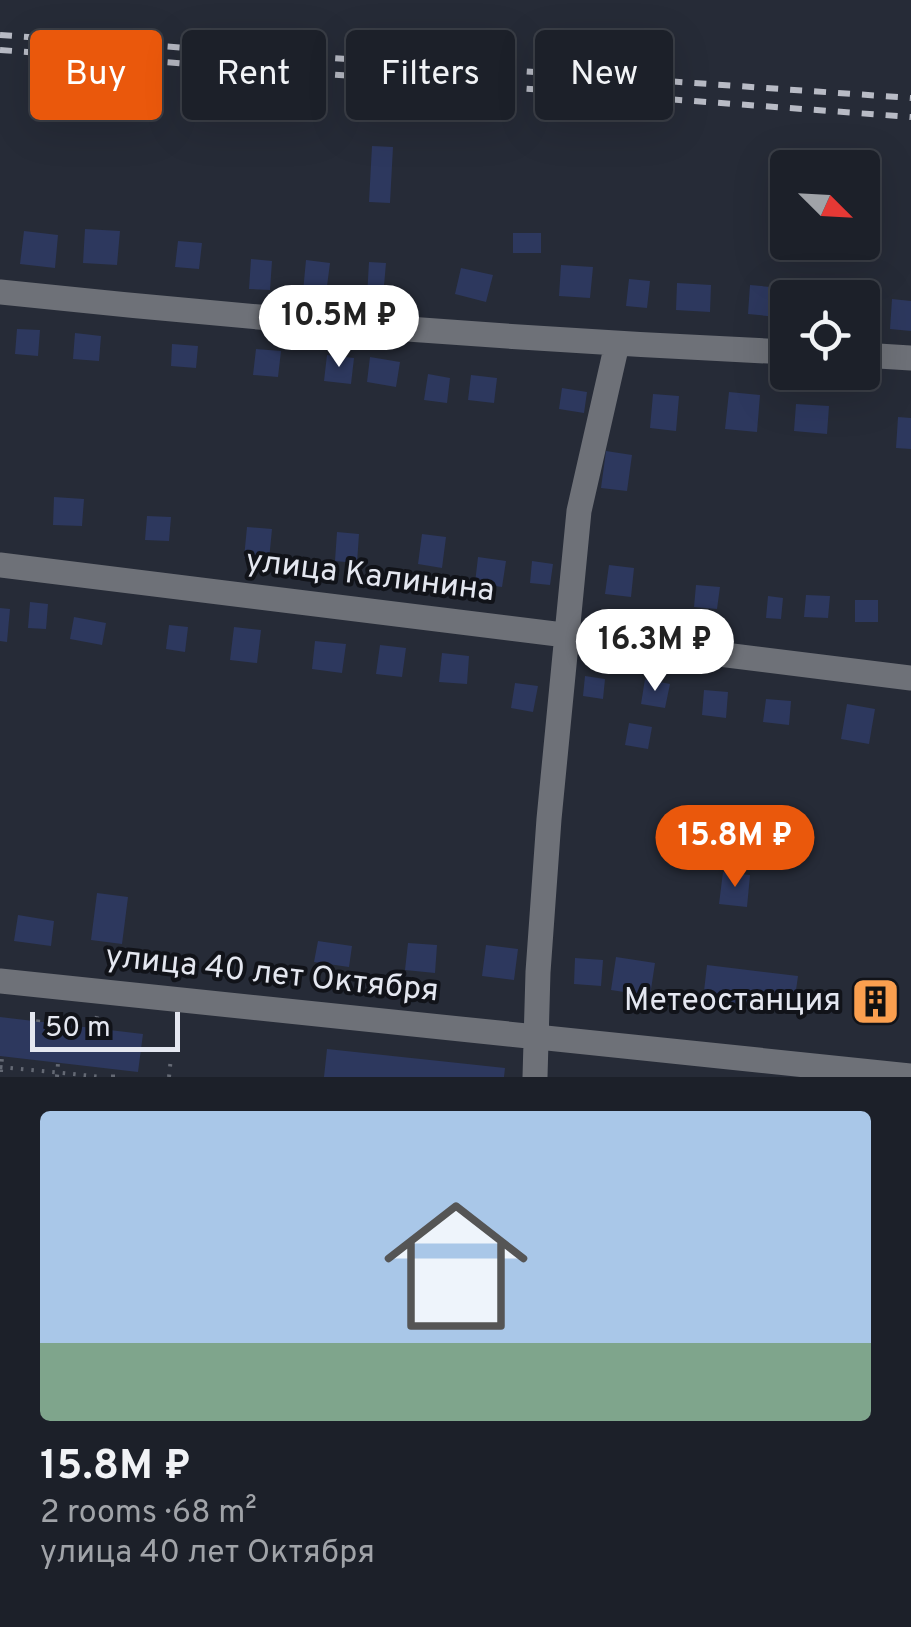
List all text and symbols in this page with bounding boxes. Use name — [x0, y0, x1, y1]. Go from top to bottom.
chip: Buy — [30, 30, 162, 120]
chip: Rent — [182, 30, 326, 120]
chip: Filters — [346, 30, 515, 120]
chip: New — [535, 30, 673, 120]
north arrow — [770, 150, 880, 260]
map controls — [770, 150, 880, 390]
button: locate — [770, 280, 880, 390]
pin: 10.5M ₽ — [247, 285, 431, 370]
text: 10.5M ₽ — [281, 297, 397, 337]
street label: улица Калинина — [243, 542, 497, 612]
pin: 16.3M ₽ — [563, 609, 747, 694]
text: 16.3M ₽ — [598, 621, 712, 661]
pin: 15.8M ₽ — [643, 805, 827, 890]
text: 15.8M ₽ — [677, 817, 793, 857]
street label: улица 40 лет Октября — [103, 938, 441, 1012]
building icon: Метеостанция — [850, 976, 902, 1028]
place label: Метеостанция — [624, 982, 841, 1022]
scale bar — [30, 1007, 180, 1052]
text: 50 m — [45, 1011, 111, 1047]
icon: home — [366, 1176, 546, 1356]
text: 15.8M ₽ — [40, 1441, 191, 1494]
text: 2 rooms · 68 m² — [40, 1494, 257, 1534]
text: улица 40 лет Октября — [40, 1534, 375, 1574]

